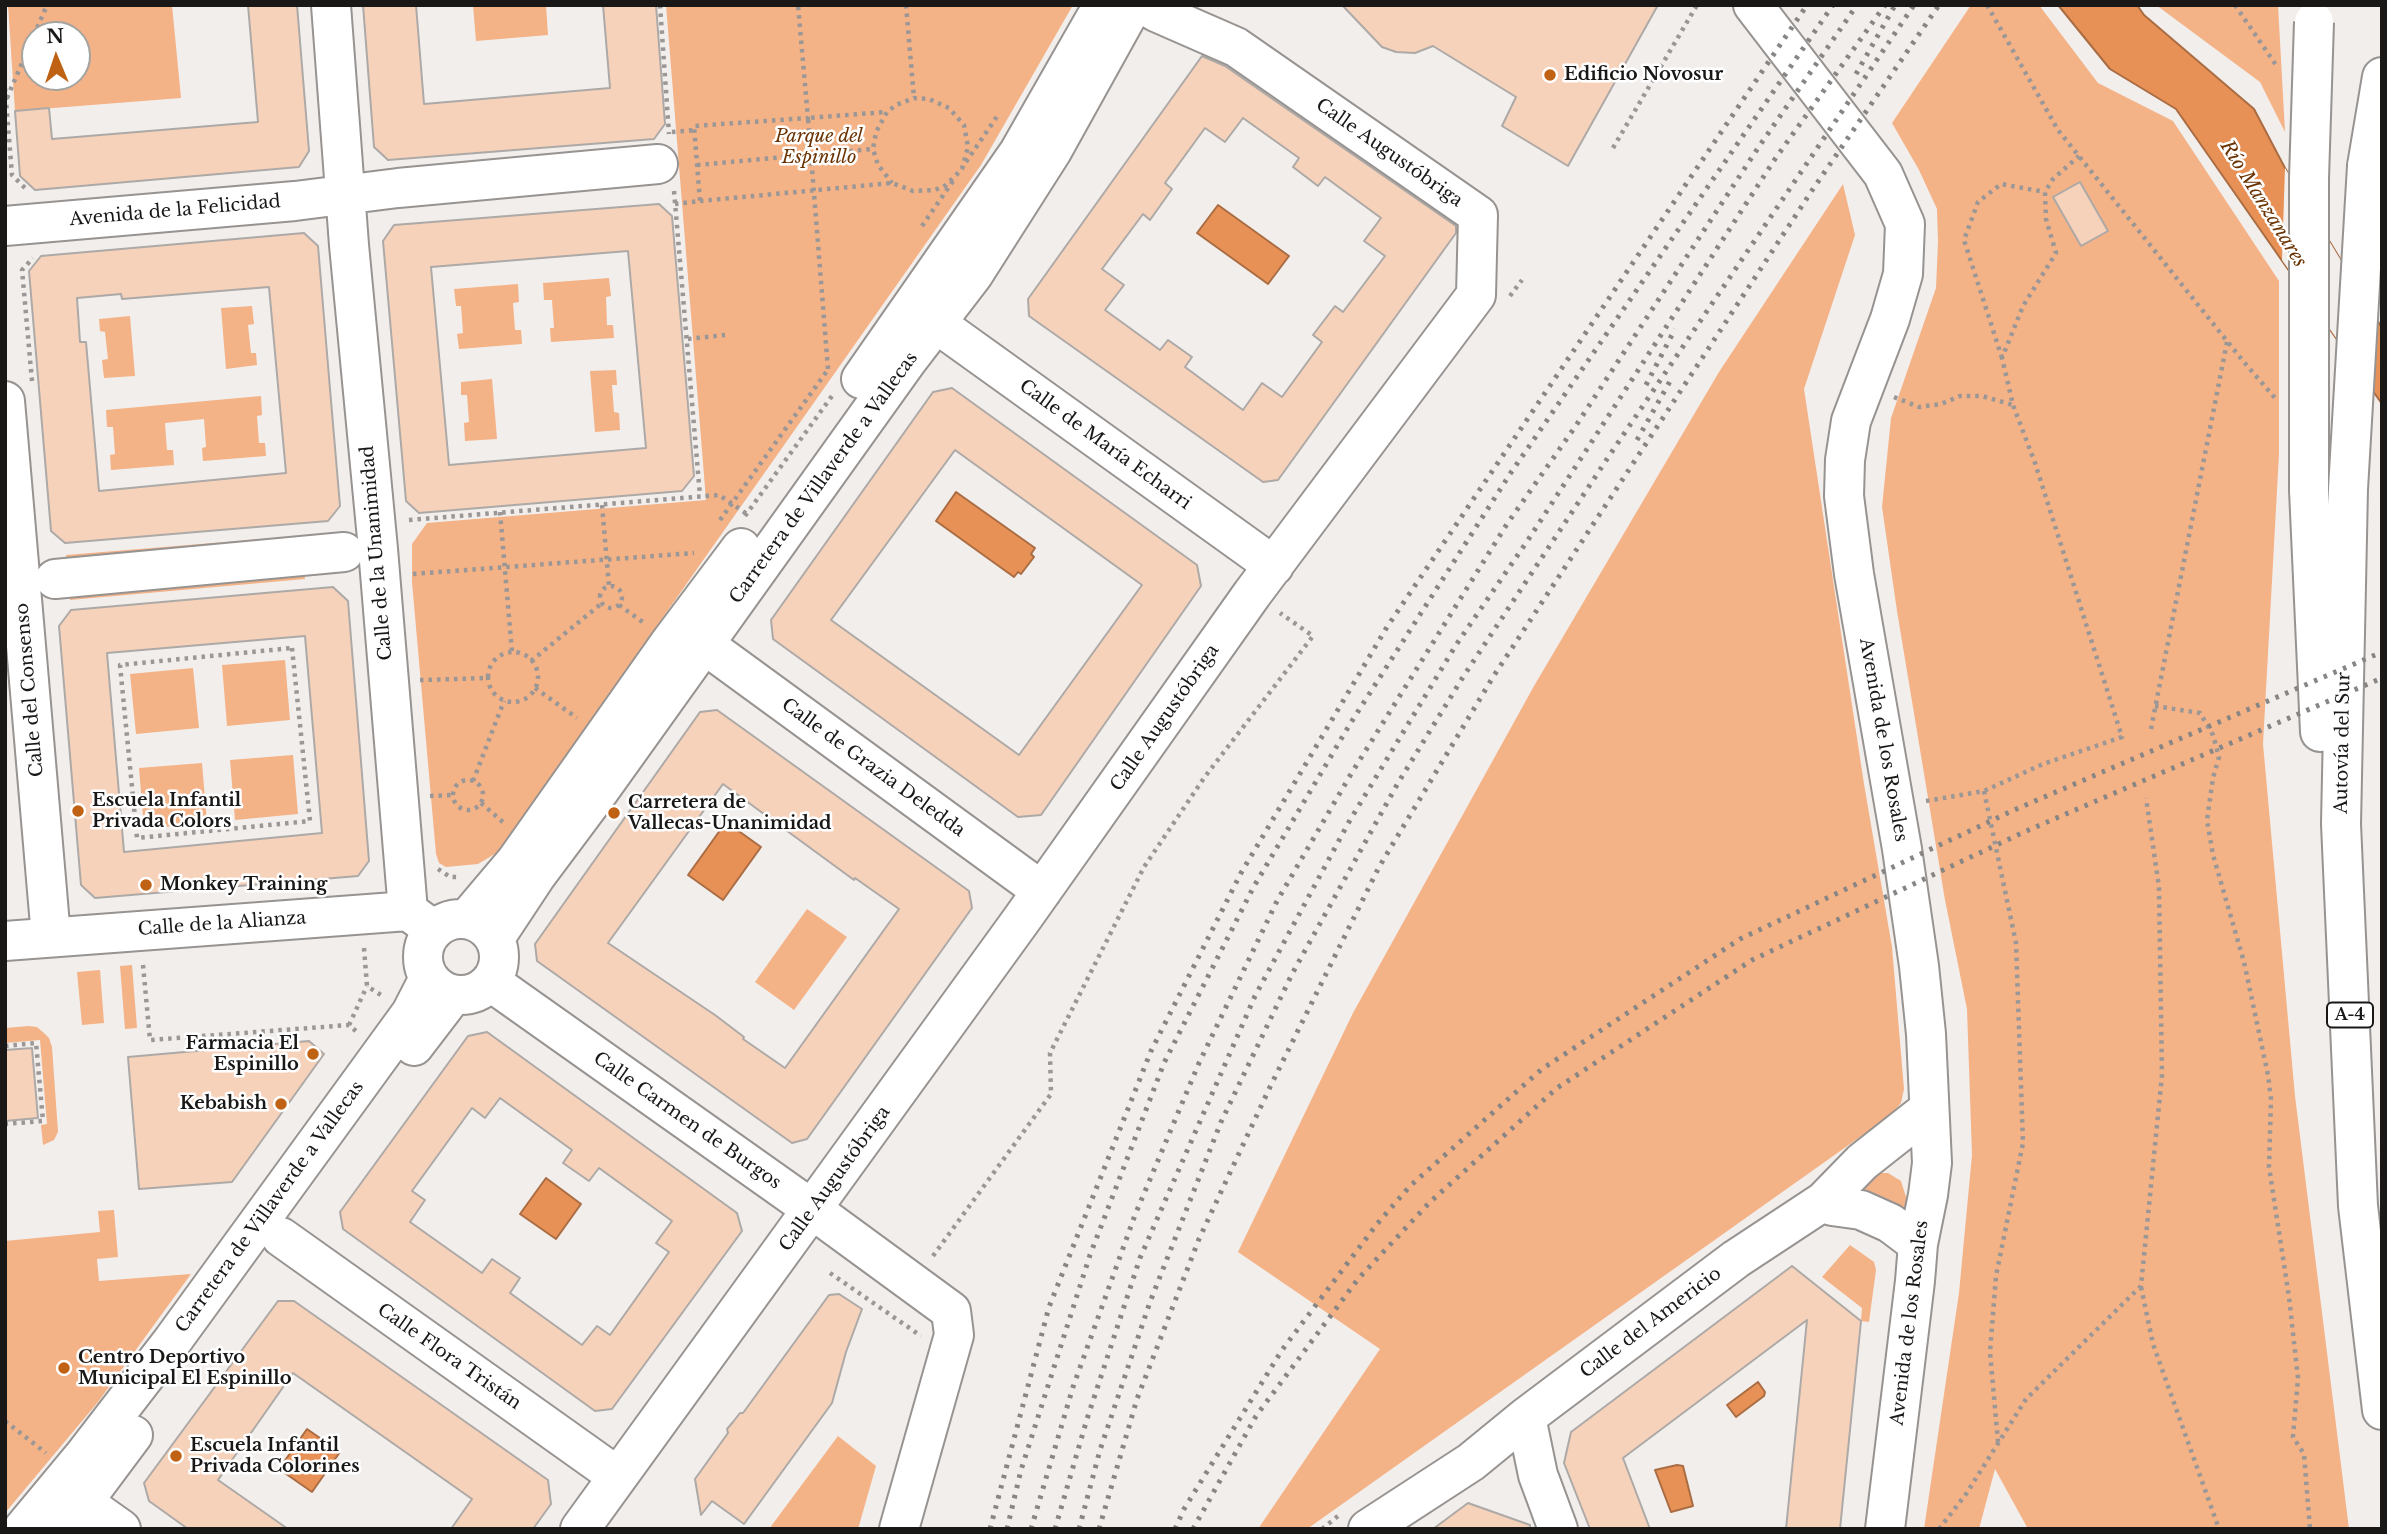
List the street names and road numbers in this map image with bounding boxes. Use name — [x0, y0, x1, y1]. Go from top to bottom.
street label: Calle Augustóbriga — [1311, 94, 1467, 212]
street label: Avenida de la Felicidad — [69, 191, 281, 231]
street label: Carretera de Villaverde a Vallecas — [725, 348, 923, 608]
street label: Calle de María Echarri — [1015, 375, 1195, 515]
street label: Calle de la Unanimidad — [357, 445, 397, 661]
street label: Calle del Consenso — [12, 602, 48, 778]
street label: Avenida de los Rosales — [1854, 636, 1912, 844]
street label: Calle Augustóbriga — [1106, 640, 1224, 796]
street label: Autovía del Sur — [2331, 672, 2355, 814]
street label: Calle de Grazia Deledda — [777, 694, 969, 842]
street label: Calle de la Alianza — [137, 907, 307, 941]
road number: A-4 — [2327, 1002, 2373, 1028]
street label: Calle Carmen de Burgos — [589, 1048, 785, 1194]
street label: Carretera de Villaverde a Vallecas — [171, 1077, 369, 1337]
street label: Calle Augustóbriga — [775, 1102, 895, 1256]
street label: Avenida de los Rosales — [1887, 1219, 1933, 1427]
street label: Calle del Americio — [1576, 1263, 1726, 1383]
street label: Calle Flora Tristán — [373, 1299, 525, 1415]

